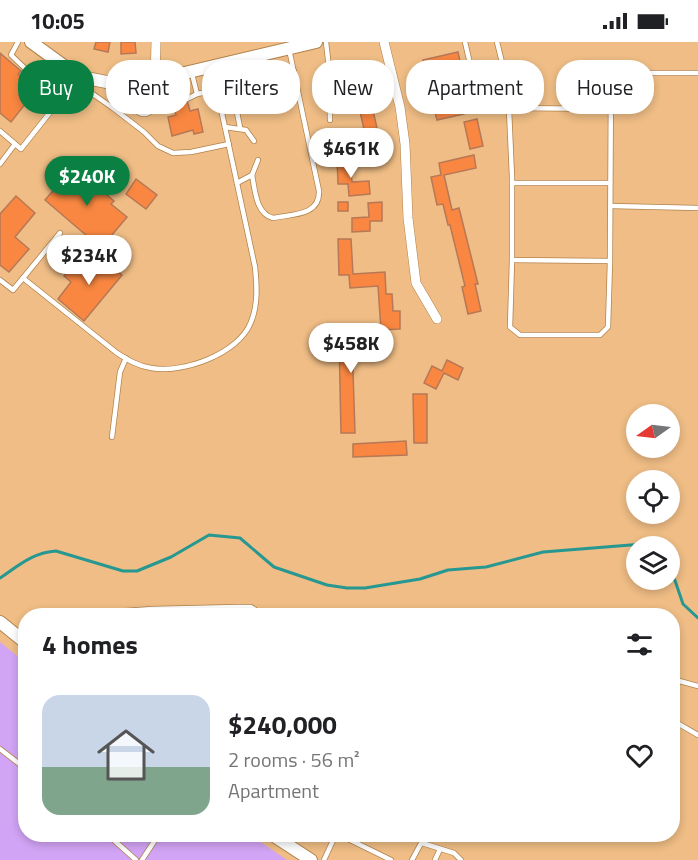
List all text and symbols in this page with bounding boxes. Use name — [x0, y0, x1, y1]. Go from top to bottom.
text: 10:05 — [30, 4, 85, 38]
chip: Buy — [18, 60, 94, 114]
chip: Rent — [106, 60, 190, 114]
chip: Filters — [202, 60, 300, 114]
chip: New — [312, 60, 394, 114]
chip: Apartment — [406, 60, 544, 114]
chip: House — [556, 60, 654, 114]
pin: $461K — [309, 128, 393, 179]
text: $461K — [323, 132, 379, 163]
pin: $240K — [45, 156, 129, 207]
text: $240K — [59, 160, 115, 191]
pin: $234K — [47, 235, 131, 286]
text: $234K — [61, 239, 117, 270]
pin: $458K — [309, 323, 393, 374]
text: $458K — [323, 327, 379, 358]
north arrow — [626, 404, 680, 458]
map controls — [626, 404, 680, 590]
button: locate — [626, 470, 680, 524]
button: layers — [626, 536, 680, 590]
text: 4 homes — [42, 625, 138, 664]
icon: filters — [623, 628, 656, 661]
text: $240,000 — [228, 705, 337, 744]
icon: home — [90, 719, 162, 791]
icon: heart — [623, 739, 656, 772]
text: 2 rooms · 56 m² — [228, 744, 360, 775]
text: Apartment — [228, 775, 319, 806]

